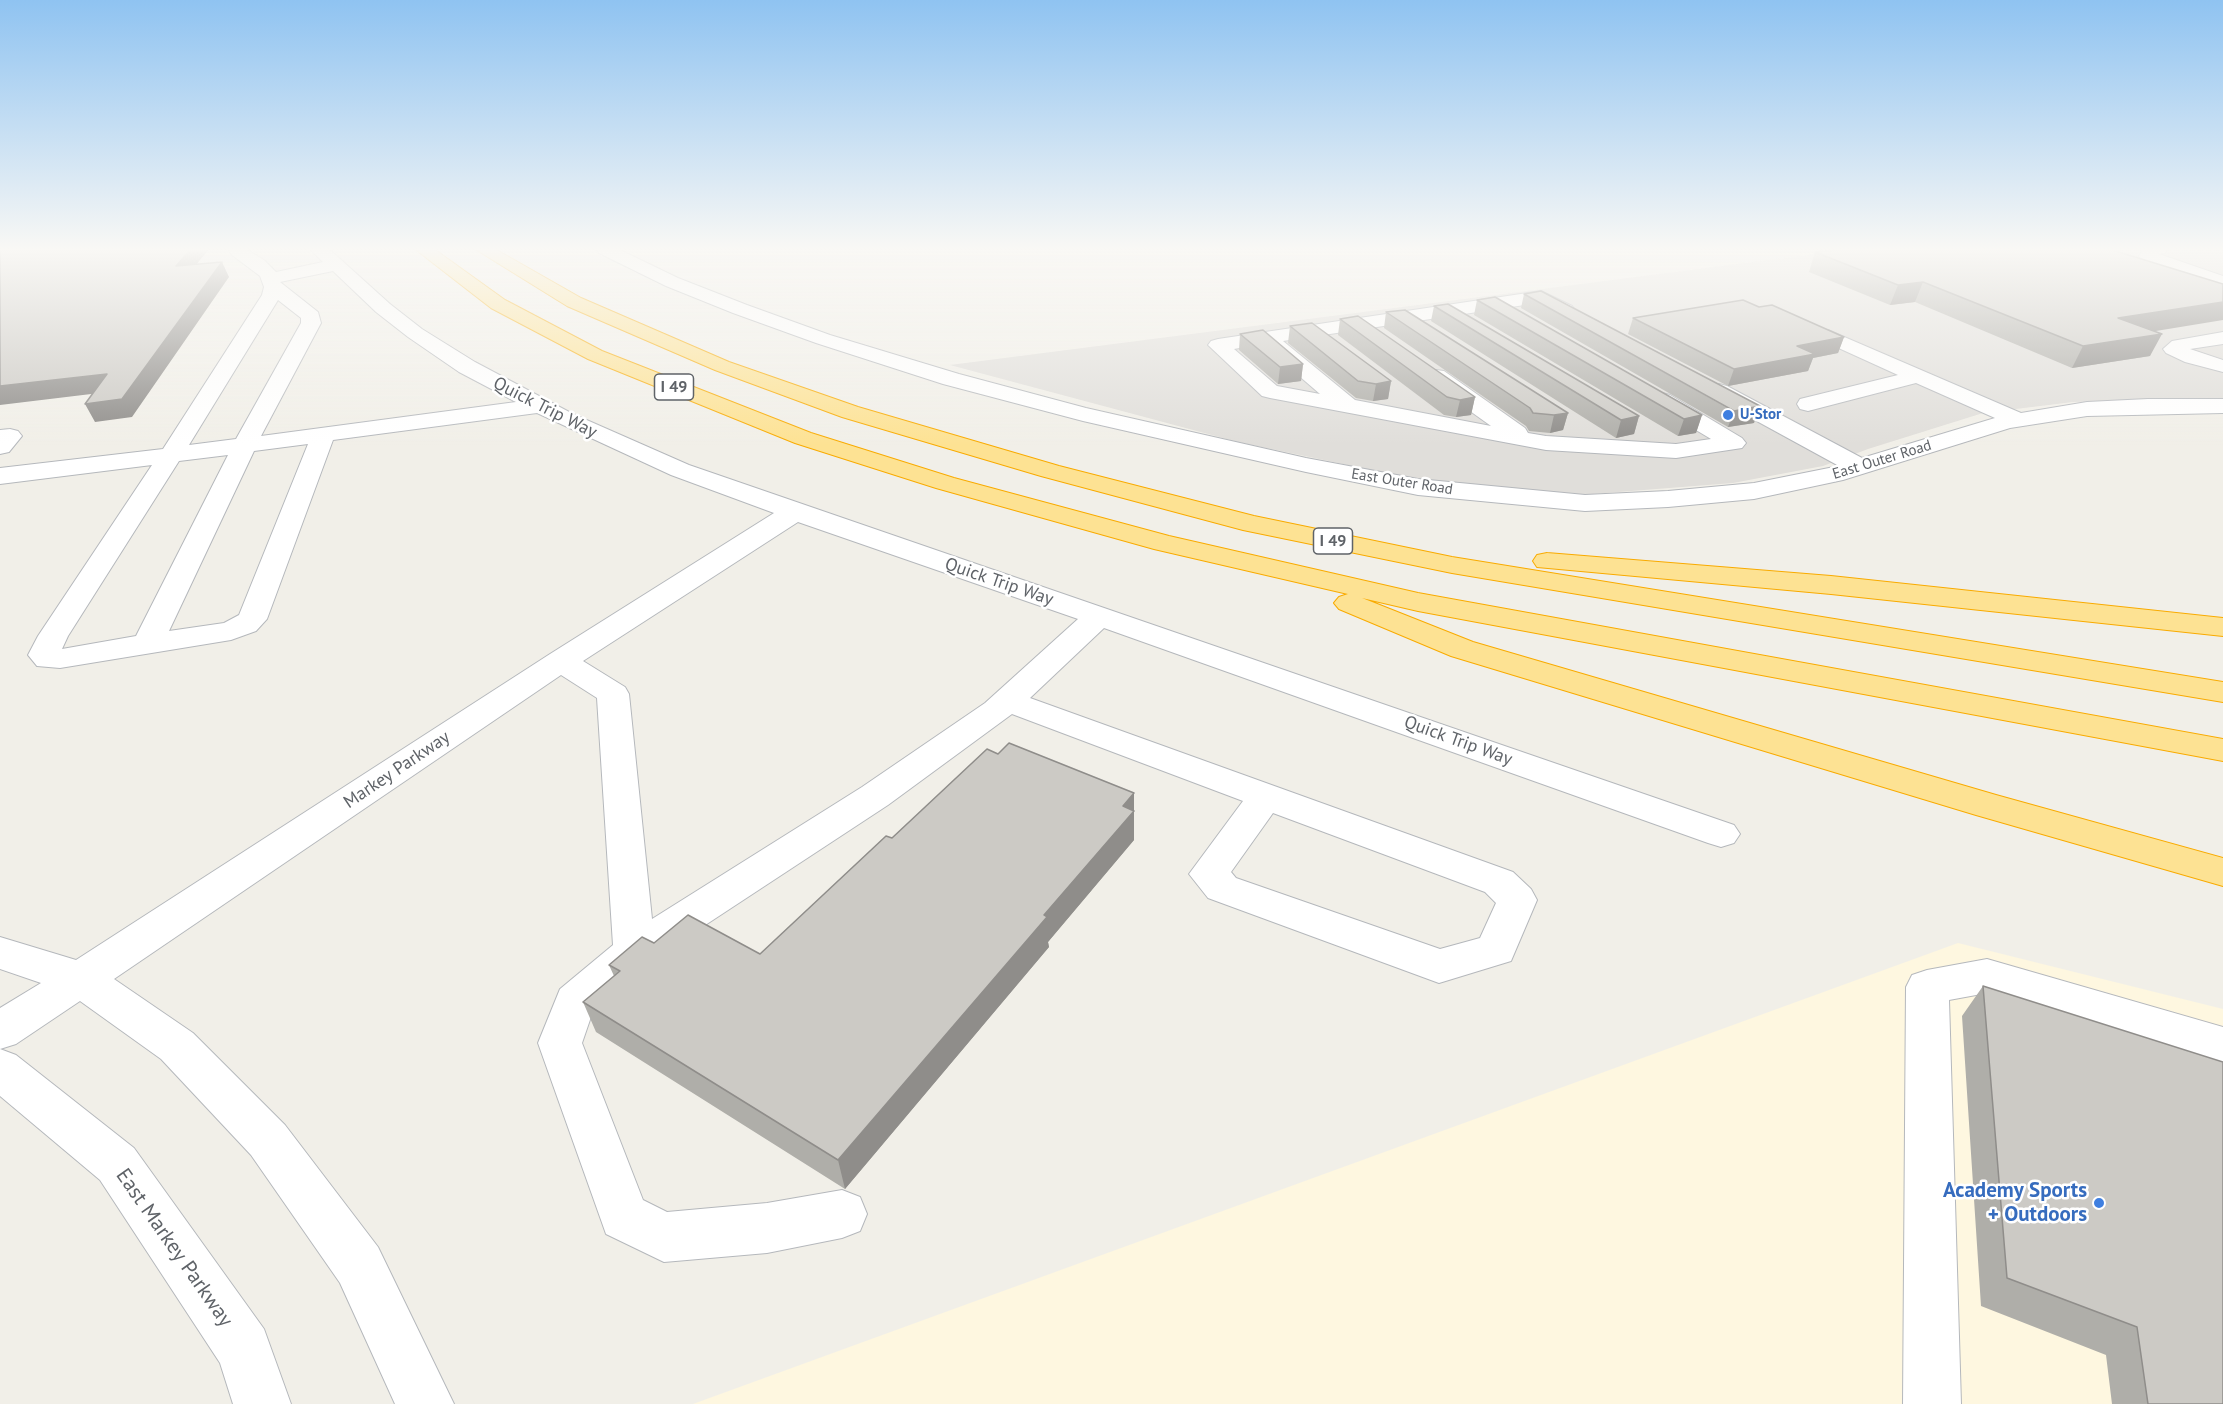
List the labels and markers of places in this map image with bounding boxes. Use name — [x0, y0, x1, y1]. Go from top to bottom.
place label: U-Stor — [1740, 406, 1781, 424]
marker: U-Stor — [1721, 408, 1735, 422]
place label: Academy Sports + Outdoors — [1943, 1178, 2087, 1228]
marker: Academy Sports + Outdoors — [2092, 1196, 2106, 1210]

